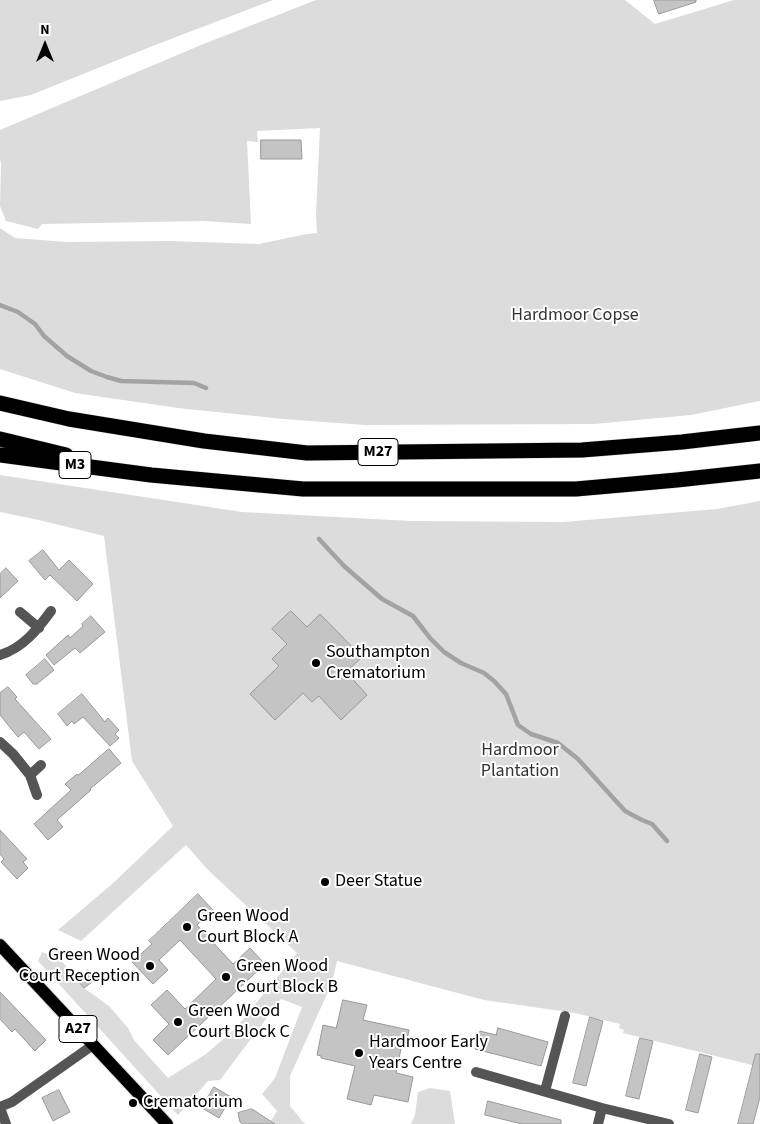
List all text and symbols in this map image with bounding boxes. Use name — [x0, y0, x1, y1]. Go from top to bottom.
north arrow — [20, 20, 70, 70]
text: N — [40, 20, 50, 40]
park label: Hardmoor Copse — [511, 305, 639, 327]
road number: M27 — [358, 438, 398, 466]
road number: M3 — [59, 452, 91, 478]
place label: Southampton Crematorium — [326, 642, 430, 684]
marker: Southampton Crematorium — [310, 657, 322, 669]
park label: Hardmoor Plantation — [481, 740, 559, 782]
place label: Deer Statue — [335, 871, 422, 893]
marker: Deer Statue — [319, 876, 331, 888]
place label: Green Wood Court Block A — [197, 906, 298, 949]
marker: Green Wood Court Block A — [181, 921, 193, 933]
place label: Green Wood Court Reception — [19, 945, 140, 988]
place label: Green Wood Court Block B — [236, 956, 338, 999]
marker: Green Wood Court Reception — [144, 960, 156, 972]
marker: Green Wood Court Block B — [220, 971, 232, 983]
place label: Green Wood Court Block C — [188, 1001, 290, 1044]
road number: A27 — [59, 1016, 97, 1042]
marker: Green Wood Court Block C — [172, 1016, 184, 1028]
place label: Hardmoor Early Years Centre — [369, 1032, 488, 1074]
marker: Hardmoor Early Years Centre — [353, 1047, 365, 1059]
place label: Crematorium — [143, 1092, 243, 1114]
marker: Crematorium — [127, 1097, 139, 1109]

